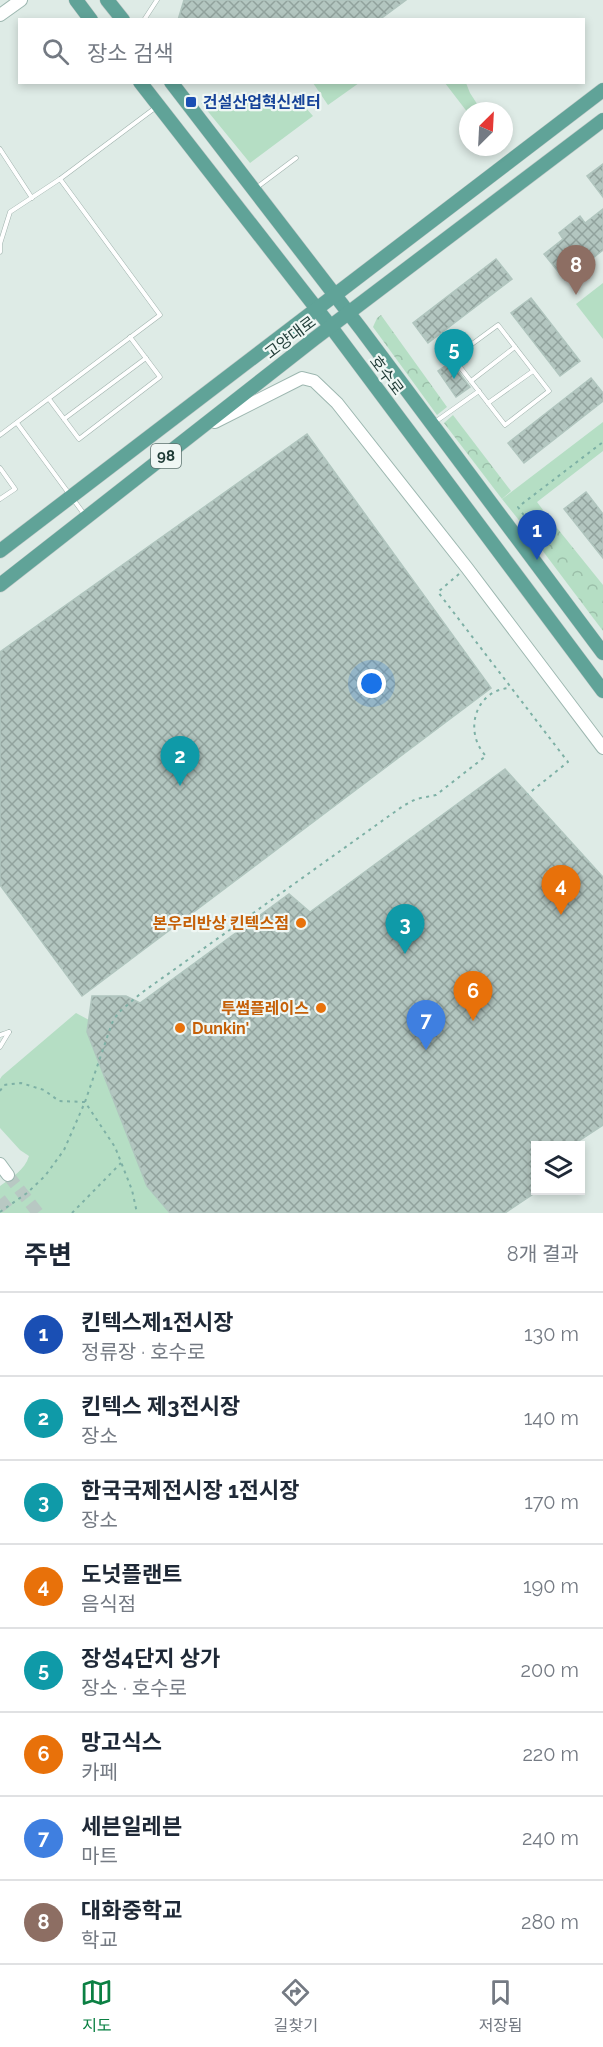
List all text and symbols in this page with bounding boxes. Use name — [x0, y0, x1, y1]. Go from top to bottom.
search box — [18, 18, 585, 84]
icon: search — [39, 35, 72, 68]
text: 장소 검색 — [87, 40, 174, 66]
place label: 건설산업혁신센터 — [203, 93, 321, 112]
marker: 건설산업혁신센터 — [184, 95, 198, 109]
north arrow — [459, 102, 513, 156]
pin: 8 — [556, 246, 596, 295]
street label: 고양대로 — [261, 312, 320, 363]
pin: 5 — [434, 330, 474, 379]
street label: 호수로 — [366, 352, 408, 399]
road number: 98 — [151, 444, 181, 468]
pin: 1 — [518, 510, 556, 560]
your location — [357, 669, 386, 698]
pin: 2 — [160, 736, 200, 786]
pin: 4 — [542, 866, 580, 915]
pin: 3 — [386, 904, 424, 954]
place label: 본우리반상 킨텍스점 — [153, 914, 289, 933]
marker: 본우리반상 킨텍스점 — [294, 916, 308, 930]
pin: 6 — [454, 972, 492, 1021]
place label: 투썸플레이스 — [221, 999, 309, 1018]
pin: 7 — [406, 1000, 446, 1050]
marker: 투썸플레이스 — [314, 1001, 328, 1015]
place label: Dunkin' — [192, 1019, 249, 1038]
marker: Dunkin' — [173, 1021, 187, 1035]
map controls — [531, 1141, 585, 1195]
button: layers — [531, 1141, 585, 1195]
text: 주변 — [24, 1240, 72, 1270]
text: 8개 결과 — [507, 1242, 579, 1266]
text: 킨텍스제1전시장 — [81, 1309, 234, 1335]
text: 1 — [39, 1322, 48, 1346]
text: 130 m — [524, 1322, 579, 1346]
text: 정류장 · 호수로 — [81, 1340, 205, 1364]
text: 킨텍스 제3전시장 — [81, 1393, 240, 1419]
text: 2 — [38, 1406, 49, 1430]
text: 140 m — [524, 1406, 579, 1430]
text: 장소 — [81, 1424, 118, 1448]
text: 한국국제전시장 1전시장 — [81, 1477, 300, 1503]
text: 3 — [38, 1490, 49, 1514]
text: 170 m — [524, 1490, 579, 1514]
text: 장소 — [81, 1508, 118, 1532]
text: 도넛플랜트 — [81, 1561, 182, 1587]
text: 4 — [38, 1574, 49, 1598]
text: 190 m — [523, 1574, 579, 1598]
text: 음식점 — [81, 1592, 136, 1616]
text: 장성4단지 상가 — [81, 1645, 220, 1671]
text: 5 — [38, 1658, 49, 1682]
text: 200 m — [521, 1658, 579, 1682]
text: 장소 · 호수로 — [81, 1676, 187, 1700]
text: 망고식스 — [81, 1729, 162, 1755]
text: 6 — [37, 1742, 50, 1766]
text: 220 m — [522, 1742, 579, 1766]
text: 카페 — [81, 1760, 118, 1784]
text: 세븐일레븐 — [81, 1813, 182, 1839]
text: 7 — [38, 1826, 49, 1850]
text: 240 m — [522, 1826, 579, 1850]
text: 마트 — [81, 1844, 118, 1868]
text: 대화중학교 — [81, 1897, 182, 1923]
text: 8 — [37, 1910, 50, 1934]
text: 280 m — [521, 1910, 579, 1934]
text: 학교 — [81, 1928, 118, 1952]
tab: 지도 — [80, 1976, 113, 2036]
tab: 길찾기 — [274, 1976, 318, 2036]
tab: 저장됨 — [479, 1976, 523, 2036]

